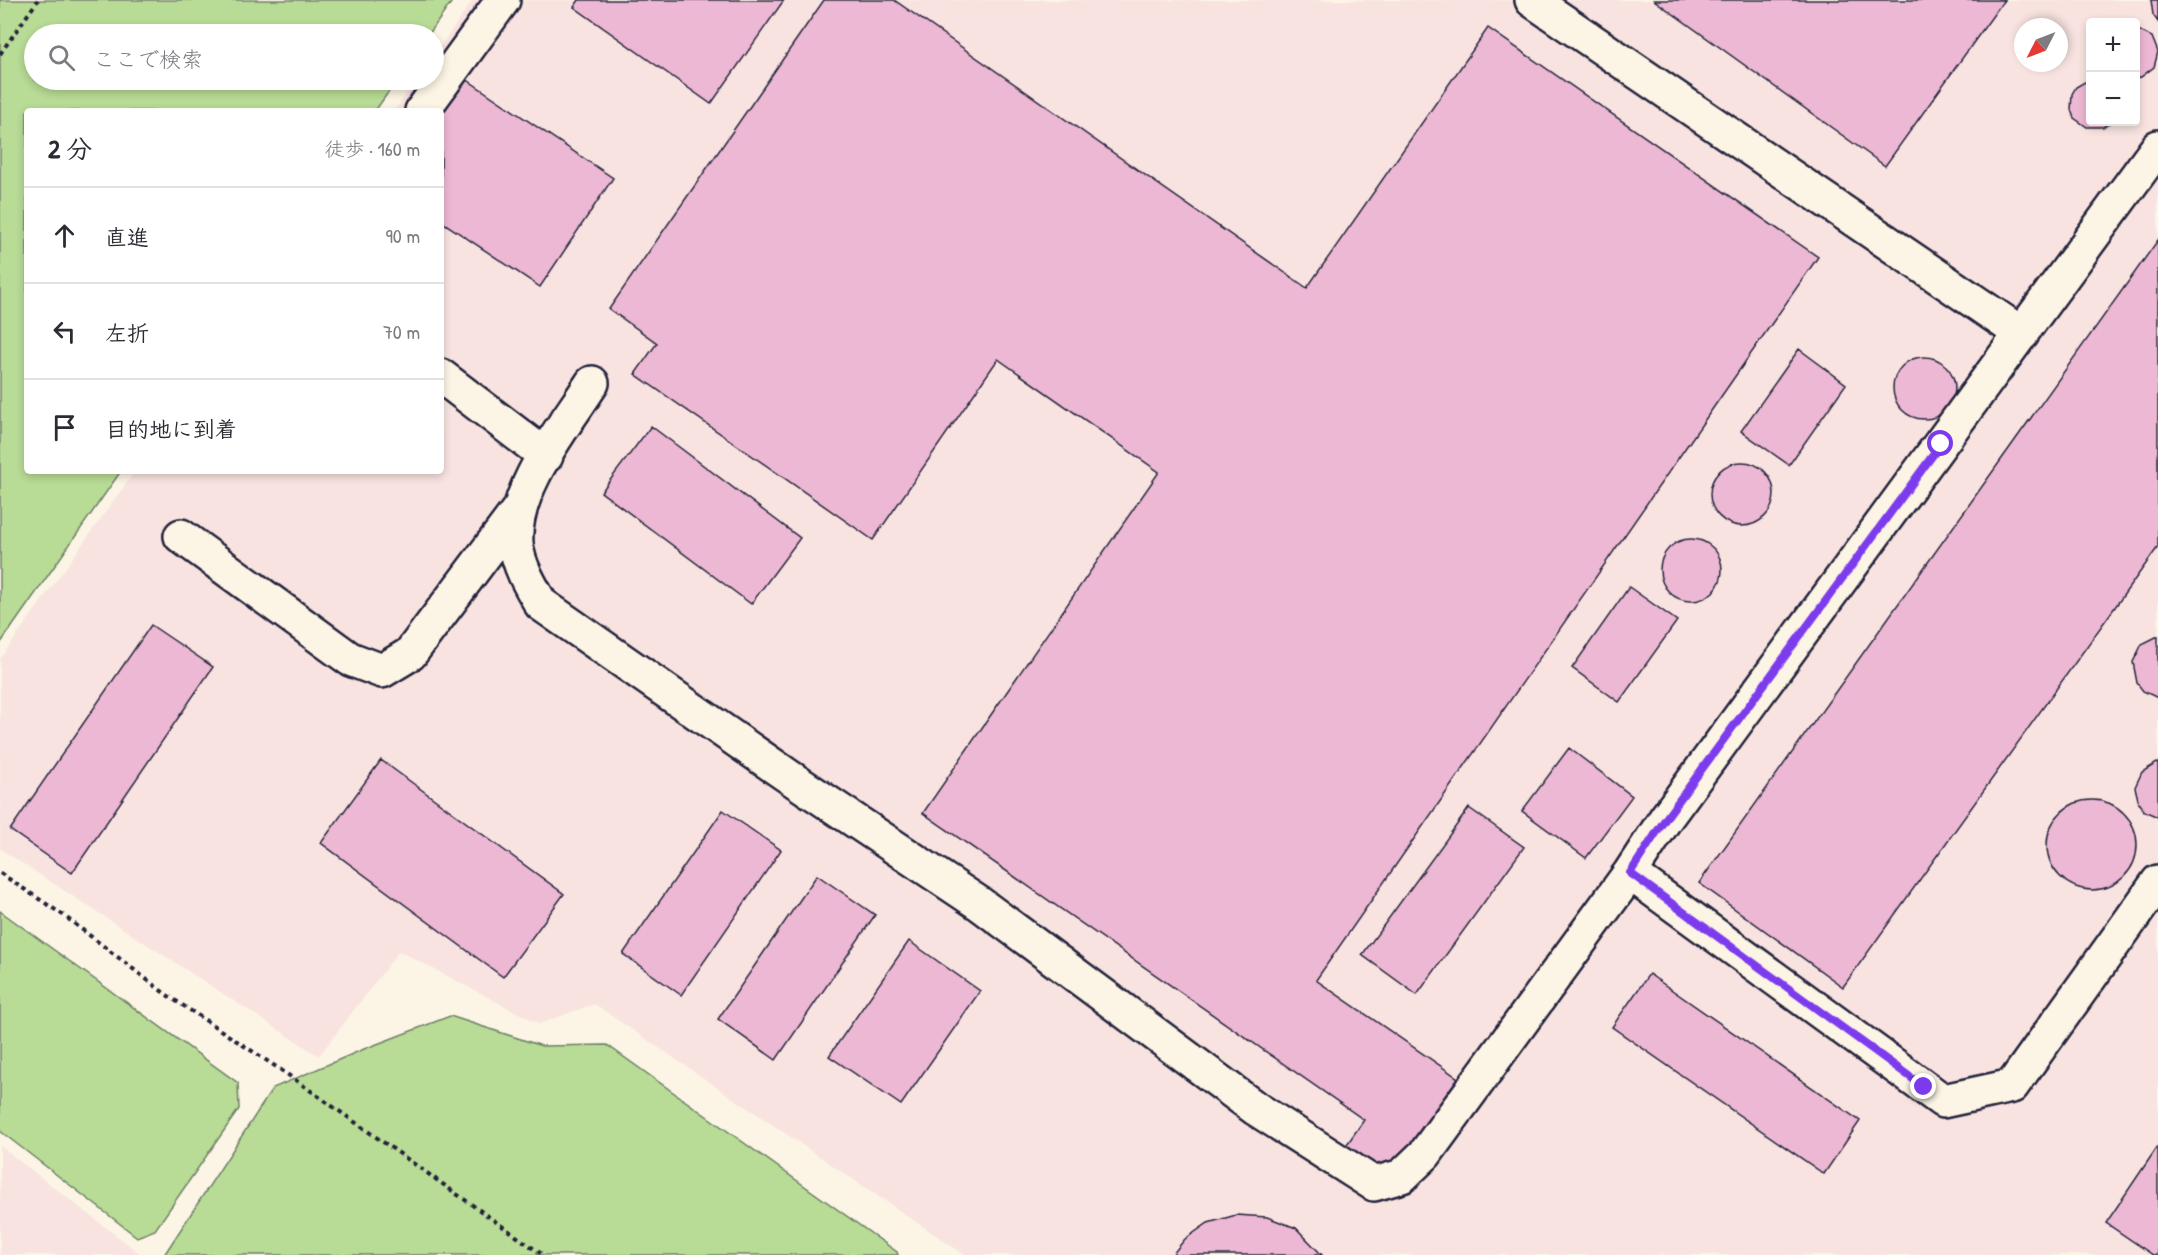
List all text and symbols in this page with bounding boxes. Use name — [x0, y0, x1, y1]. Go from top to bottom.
north arrow — [2014, 18, 2068, 72]
map controls — [2086, 18, 2140, 126]
button: + — [2086, 18, 2140, 72]
search box — [24, 24, 444, 90]
icon: search — [45, 41, 78, 74]
text: ここで検索 — [93, 44, 203, 74]
button: − — [2086, 72, 2140, 126]
text: 2 分 — [48, 131, 92, 166]
text: 徒歩 · 160 m — [324, 135, 420, 162]
icon: ahead — [48, 219, 81, 252]
text: 直進 — [105, 222, 149, 252]
text: 90 m — [386, 222, 420, 249]
icon: left — [48, 315, 81, 348]
text: 左折 — [105, 318, 149, 348]
text: 70 m — [383, 318, 420, 345]
icon: arrive — [48, 411, 81, 444]
text: 目的地に到着 — [105, 414, 237, 444]
route start — [1927, 430, 1953, 456]
route end — [1910, 1073, 1936, 1099]

